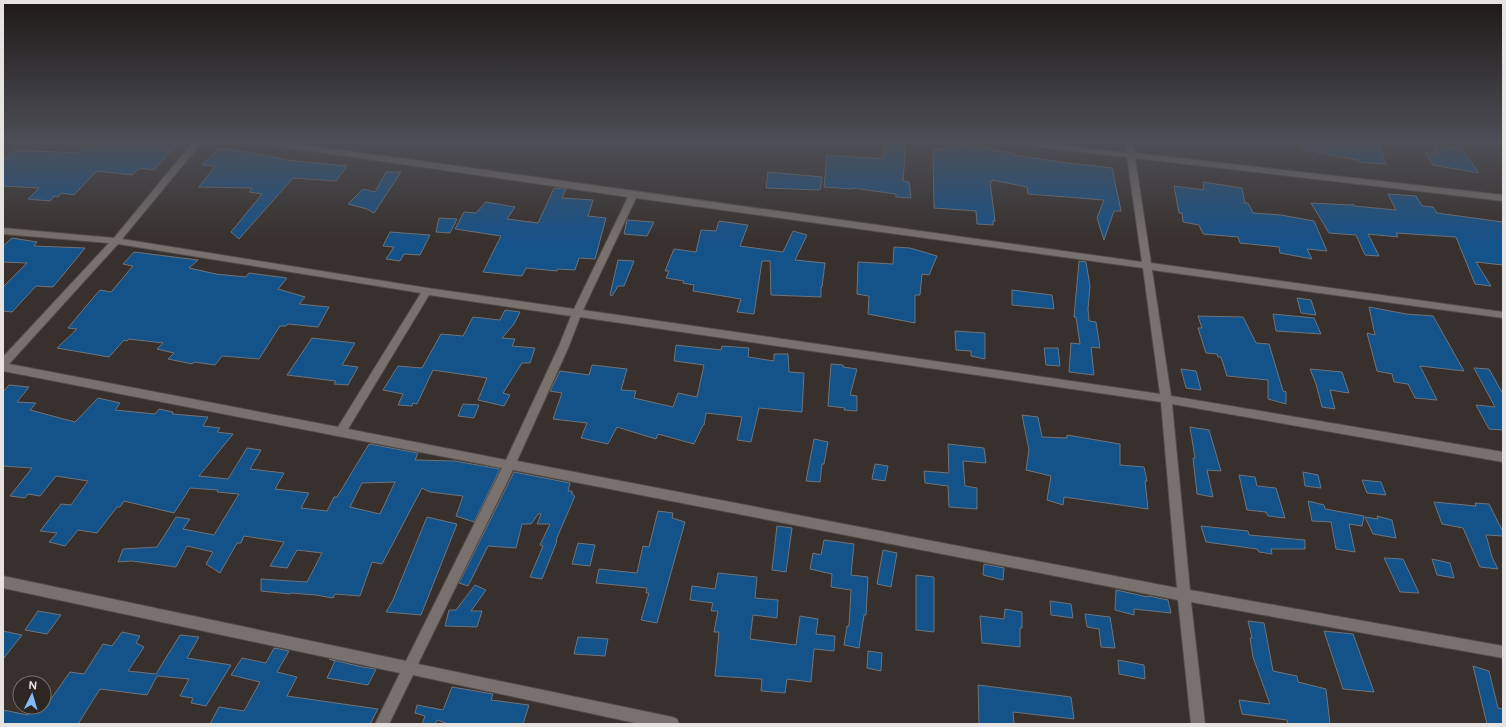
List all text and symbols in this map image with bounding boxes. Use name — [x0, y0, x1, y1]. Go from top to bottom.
north arrow — [12, 675, 52, 715]
text: N — [28, 679, 38, 692]

